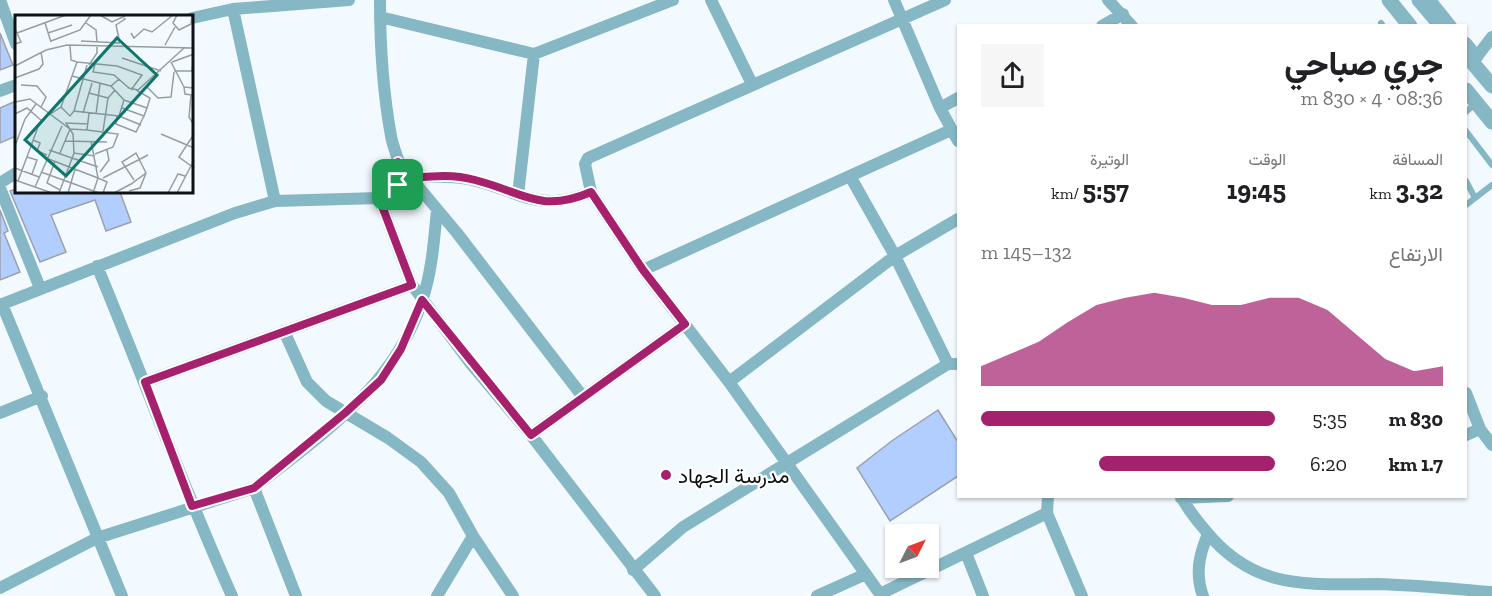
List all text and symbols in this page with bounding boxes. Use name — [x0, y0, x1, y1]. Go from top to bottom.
inset map — [15, 15, 194, 194]
button: share — [981, 44, 1044, 107]
text: جري صباحي — [1284, 44, 1443, 83]
text: 08:36 · 4 × 830 m — [1301, 86, 1443, 110]
text: الوتيرة — [1090, 150, 1129, 169]
text: الوقت — [1248, 150, 1286, 169]
text: المسافة — [1392, 150, 1443, 169]
pin — [372, 159, 423, 210]
icon: arrive — [381, 168, 414, 201]
text: 5:57 — [1083, 174, 1129, 206]
text: 19:45 — [1227, 174, 1286, 206]
text: 3.32 — [1395, 174, 1443, 206]
text: /km — [1051, 184, 1083, 203]
text: km — [1370, 184, 1395, 203]
text: 132–145 m — [981, 240, 1072, 264]
text: الارتفاع — [1389, 242, 1443, 266]
text: 5:35 — [1312, 407, 1347, 431]
text: 830 m — [1389, 407, 1443, 431]
text: 6:20 — [1310, 452, 1347, 476]
text: 1.7 km — [1389, 452, 1443, 476]
place label: مدرسة الجهاد — [678, 463, 789, 489]
marker: مدرسة الجهاد — [659, 468, 673, 482]
north arrow — [885, 524, 939, 578]
map controls — [885, 524, 939, 578]

